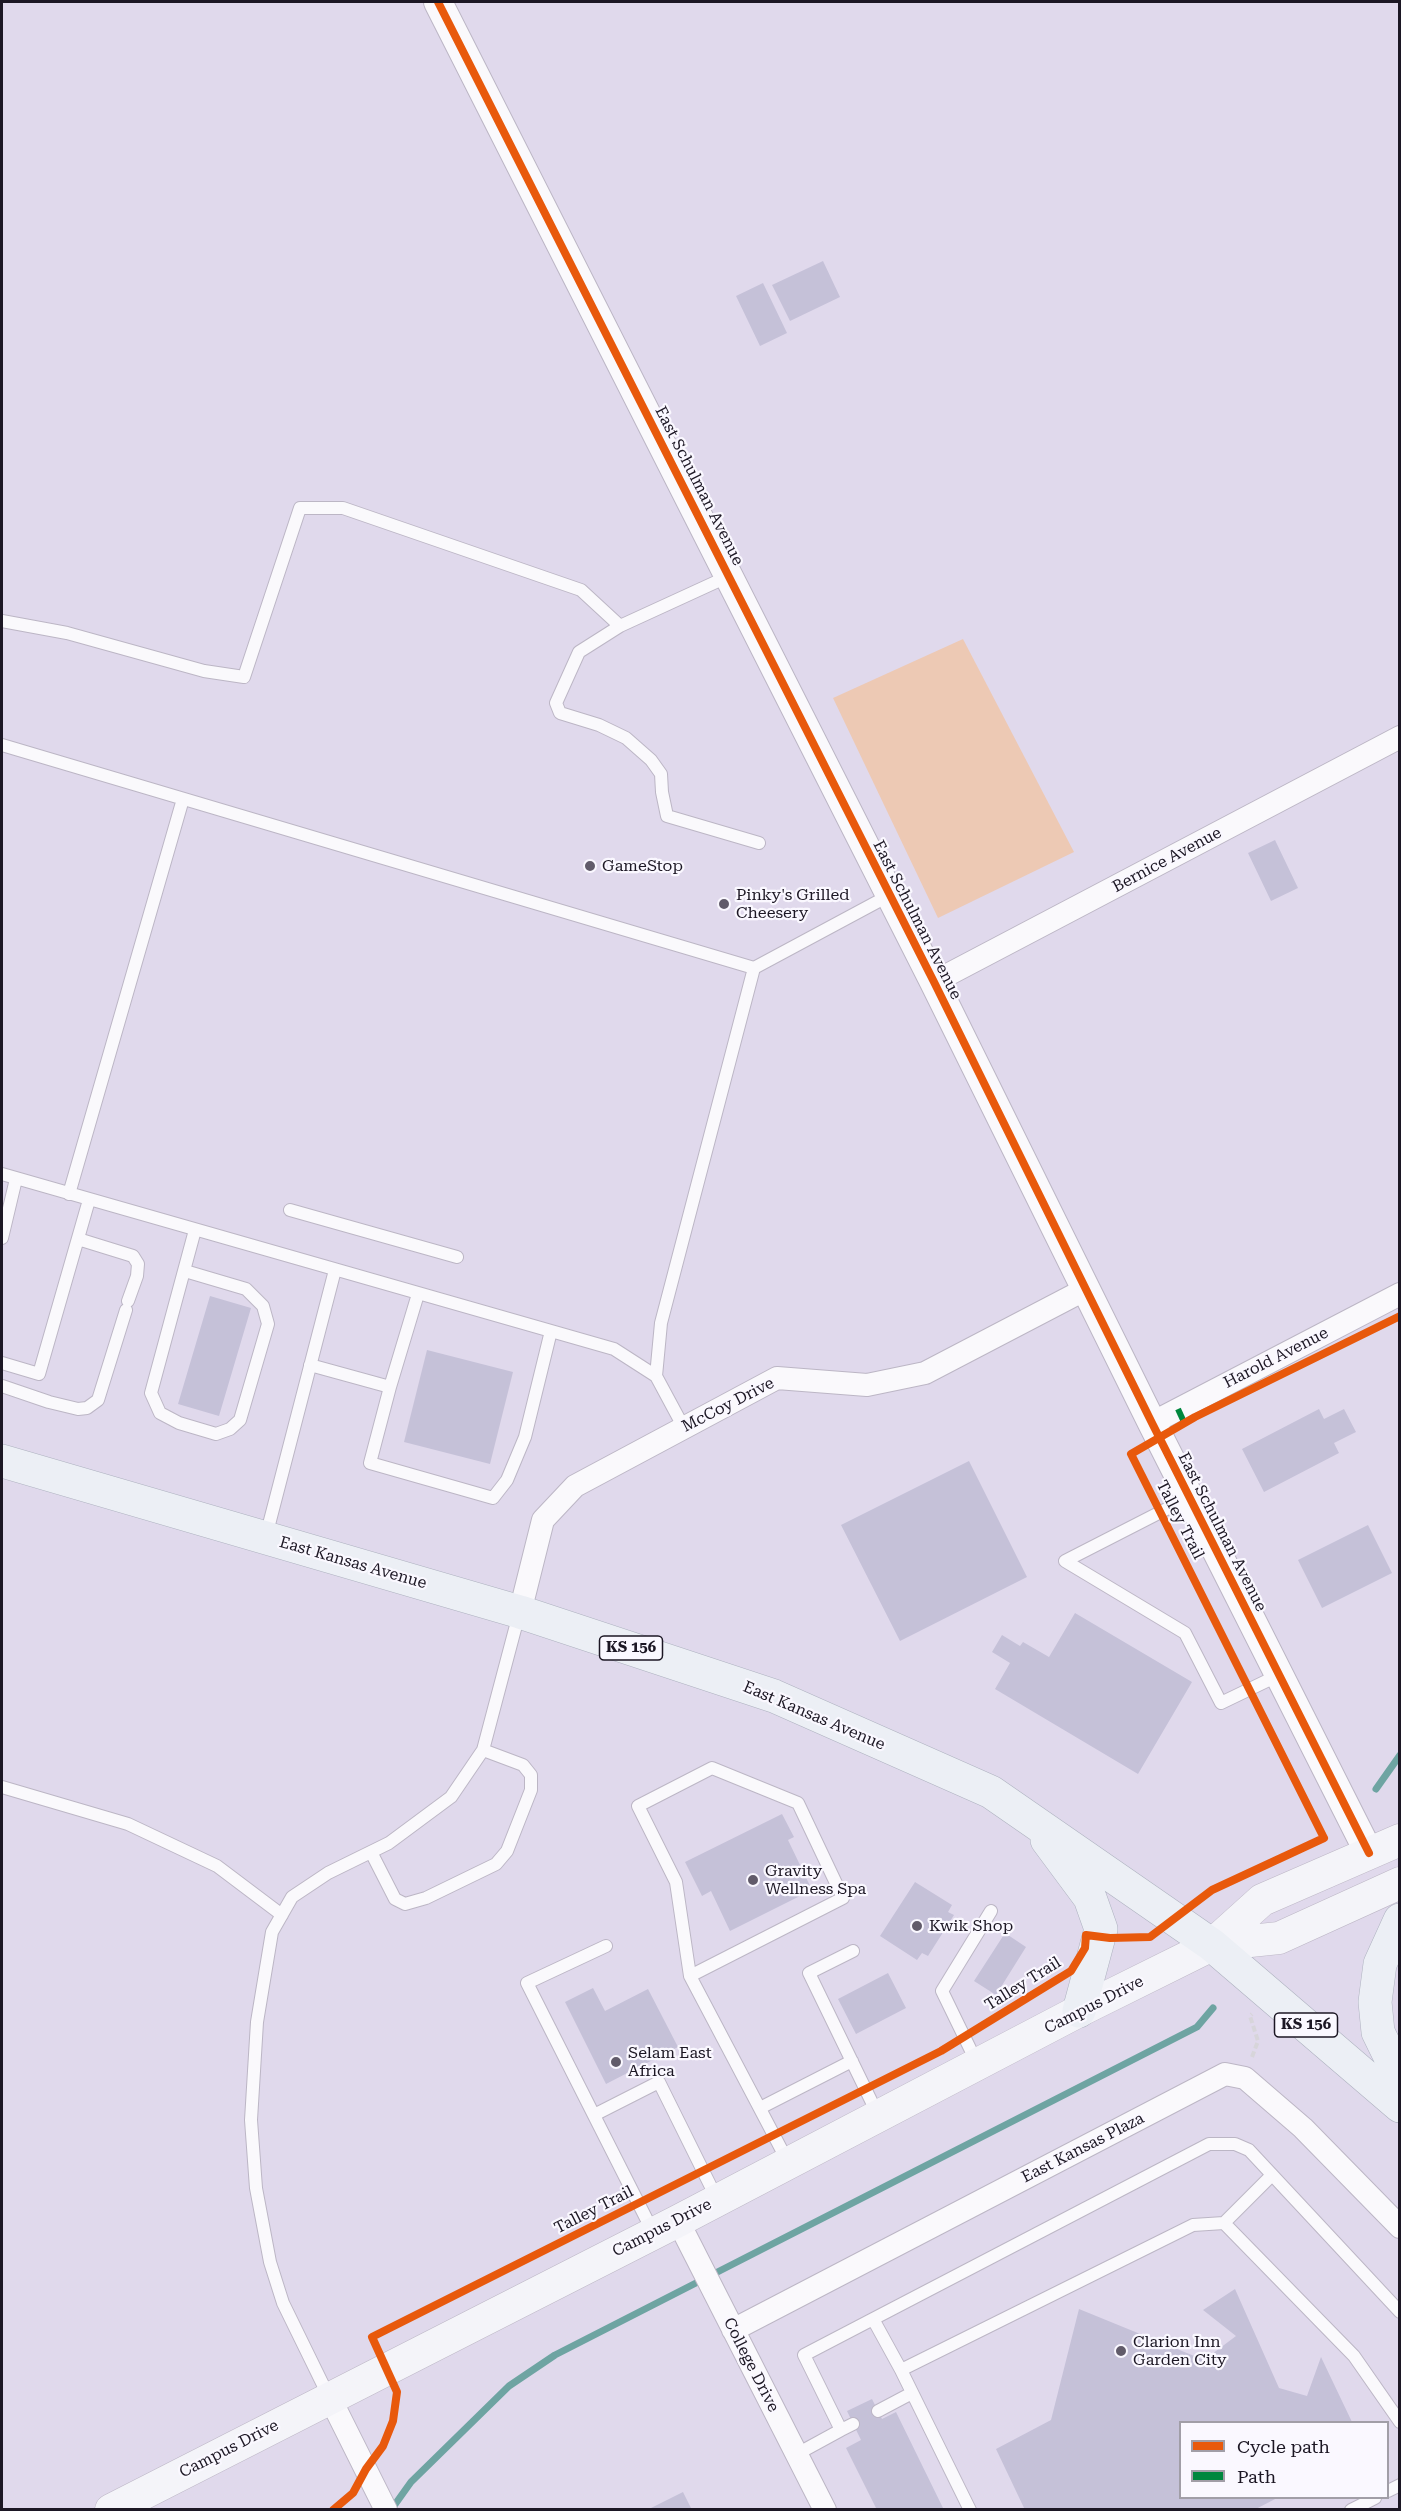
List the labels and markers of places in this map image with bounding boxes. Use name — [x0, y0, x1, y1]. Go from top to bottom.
place label: GameStop — [602, 856, 683, 876]
marker: GameStop — [583, 859, 597, 873]
place label: Pinky's Grilled Cheesery — [736, 885, 850, 923]
marker: Pinky's Grilled Cheesery — [717, 897, 731, 911]
place label: Gravity Wellness Spa — [765, 1861, 866, 1899]
marker: Gravity Wellness Spa — [746, 1873, 760, 1887]
place label: Kwik Shop — [929, 1916, 1013, 1936]
marker: Kwik Shop — [910, 1919, 924, 1933]
place label: Selam East Africa — [628, 2043, 712, 2081]
marker: Selam East Africa — [609, 2055, 623, 2069]
place label: Clarion Inn Garden City — [1133, 2332, 1227, 2370]
marker: Clarion Inn Garden City — [1114, 2344, 1128, 2358]

